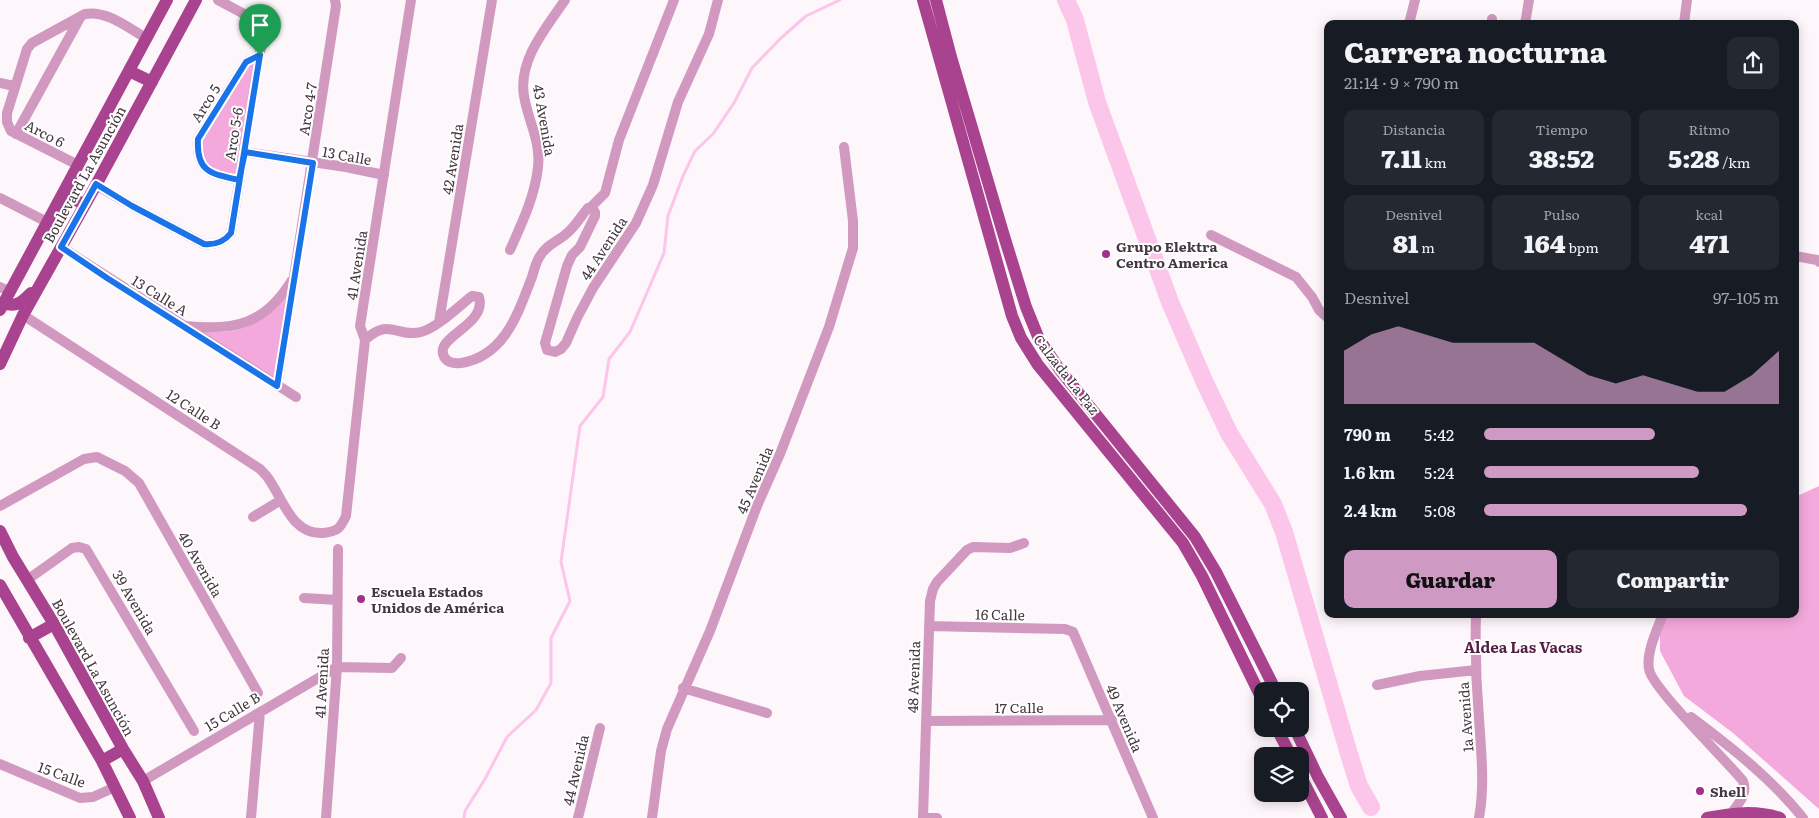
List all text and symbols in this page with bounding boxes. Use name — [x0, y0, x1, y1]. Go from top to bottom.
pin — [239, 4, 281, 55]
icon: arrive — [246, 11, 274, 39]
text: Carrera nocturna — [1344, 30, 1607, 72]
button: share — [1727, 37, 1779, 89]
text: 21:14 · 9 × 790 m — [1344, 70, 1459, 94]
street label: Arco 5 — [186, 80, 224, 126]
street label: Arco 4-7 — [293, 81, 321, 137]
street label: 43 Avenida — [529, 83, 561, 158]
street label: Boulevard La Asunción — [38, 102, 130, 246]
street label: Arco 5-6 — [219, 105, 247, 162]
street label: Arco 6 — [22, 115, 69, 152]
text: Distancia — [1382, 119, 1445, 139]
text: Tiempo — [1535, 119, 1588, 139]
text: Ritmo — [1688, 119, 1730, 139]
street label: 42 Avenida — [437, 122, 468, 196]
text: 7.11 — [1381, 139, 1422, 176]
text: 38:52 — [1529, 139, 1594, 176]
text: 5:28 — [1668, 139, 1719, 176]
street label: 13 Calle — [321, 141, 373, 169]
text: km — [1422, 152, 1447, 172]
text: /km — [1719, 152, 1750, 172]
text: Desnivel — [1385, 204, 1442, 224]
text: Pulso — [1543, 204, 1580, 224]
text: kcal — [1695, 204, 1723, 224]
street label: 44 Avenida — [575, 212, 631, 284]
text: 81 — [1393, 224, 1419, 261]
text: 164 — [1524, 224, 1566, 261]
text: 471 — [1689, 224, 1729, 261]
street label: 41 Avenida — [341, 228, 371, 301]
place label: Grupo Elektra Centro America — [1116, 236, 1229, 272]
text: m — [1419, 237, 1435, 257]
text: bpm — [1566, 237, 1599, 257]
marker: Grupo Elektra Centro America — [1100, 248, 1112, 260]
street label: 13 Calle A — [128, 270, 193, 321]
text: Desnivel — [1344, 285, 1409, 309]
text: 97–105 m — [1713, 285, 1779, 309]
street label: Calzada La Paz — [1029, 330, 1105, 419]
street label: 12 Calle B — [163, 384, 225, 434]
text: 790 m — [1344, 422, 1391, 446]
text: 5:42 — [1424, 422, 1454, 446]
street label: 45 Avenida — [731, 443, 777, 517]
text: 1.6 km — [1344, 460, 1395, 484]
text: 5:24 — [1424, 460, 1454, 484]
text: 2.4 km — [1344, 498, 1397, 522]
text: 5:08 — [1424, 498, 1456, 522]
street label: 40 Avenida — [174, 527, 228, 601]
button: Guardar — [1344, 550, 1557, 608]
button: Compartir — [1567, 550, 1779, 608]
street label: 39 Avenida — [108, 566, 162, 638]
place label: Escuela Estados Unidos de América — [371, 581, 505, 617]
marker: Escuela Estados Unidos de América — [355, 593, 367, 605]
street label: Boulevard La Asunción — [48, 595, 140, 739]
street label: 16 Calle — [975, 604, 1025, 624]
district label: Aldea Las Vacas — [1464, 635, 1583, 658]
street label: 48 Avenida — [902, 640, 924, 714]
street label: 41 Avenida — [309, 647, 333, 719]
street label: 49 Avenida — [1102, 681, 1148, 755]
street label: 1a Avenida — [1453, 681, 1477, 753]
map controls — [1254, 682, 1309, 802]
button: locate — [1254, 682, 1309, 737]
street label: 15 Calle B — [201, 687, 263, 735]
street label: 17 Calle — [995, 697, 1043, 717]
street label: 44 Avenida — [557, 732, 593, 808]
button: layers — [1254, 747, 1309, 802]
street label: 15 Calle — [35, 756, 89, 792]
place label: Shell — [1710, 781, 1746, 801]
marker: Shell — [1694, 785, 1706, 797]

